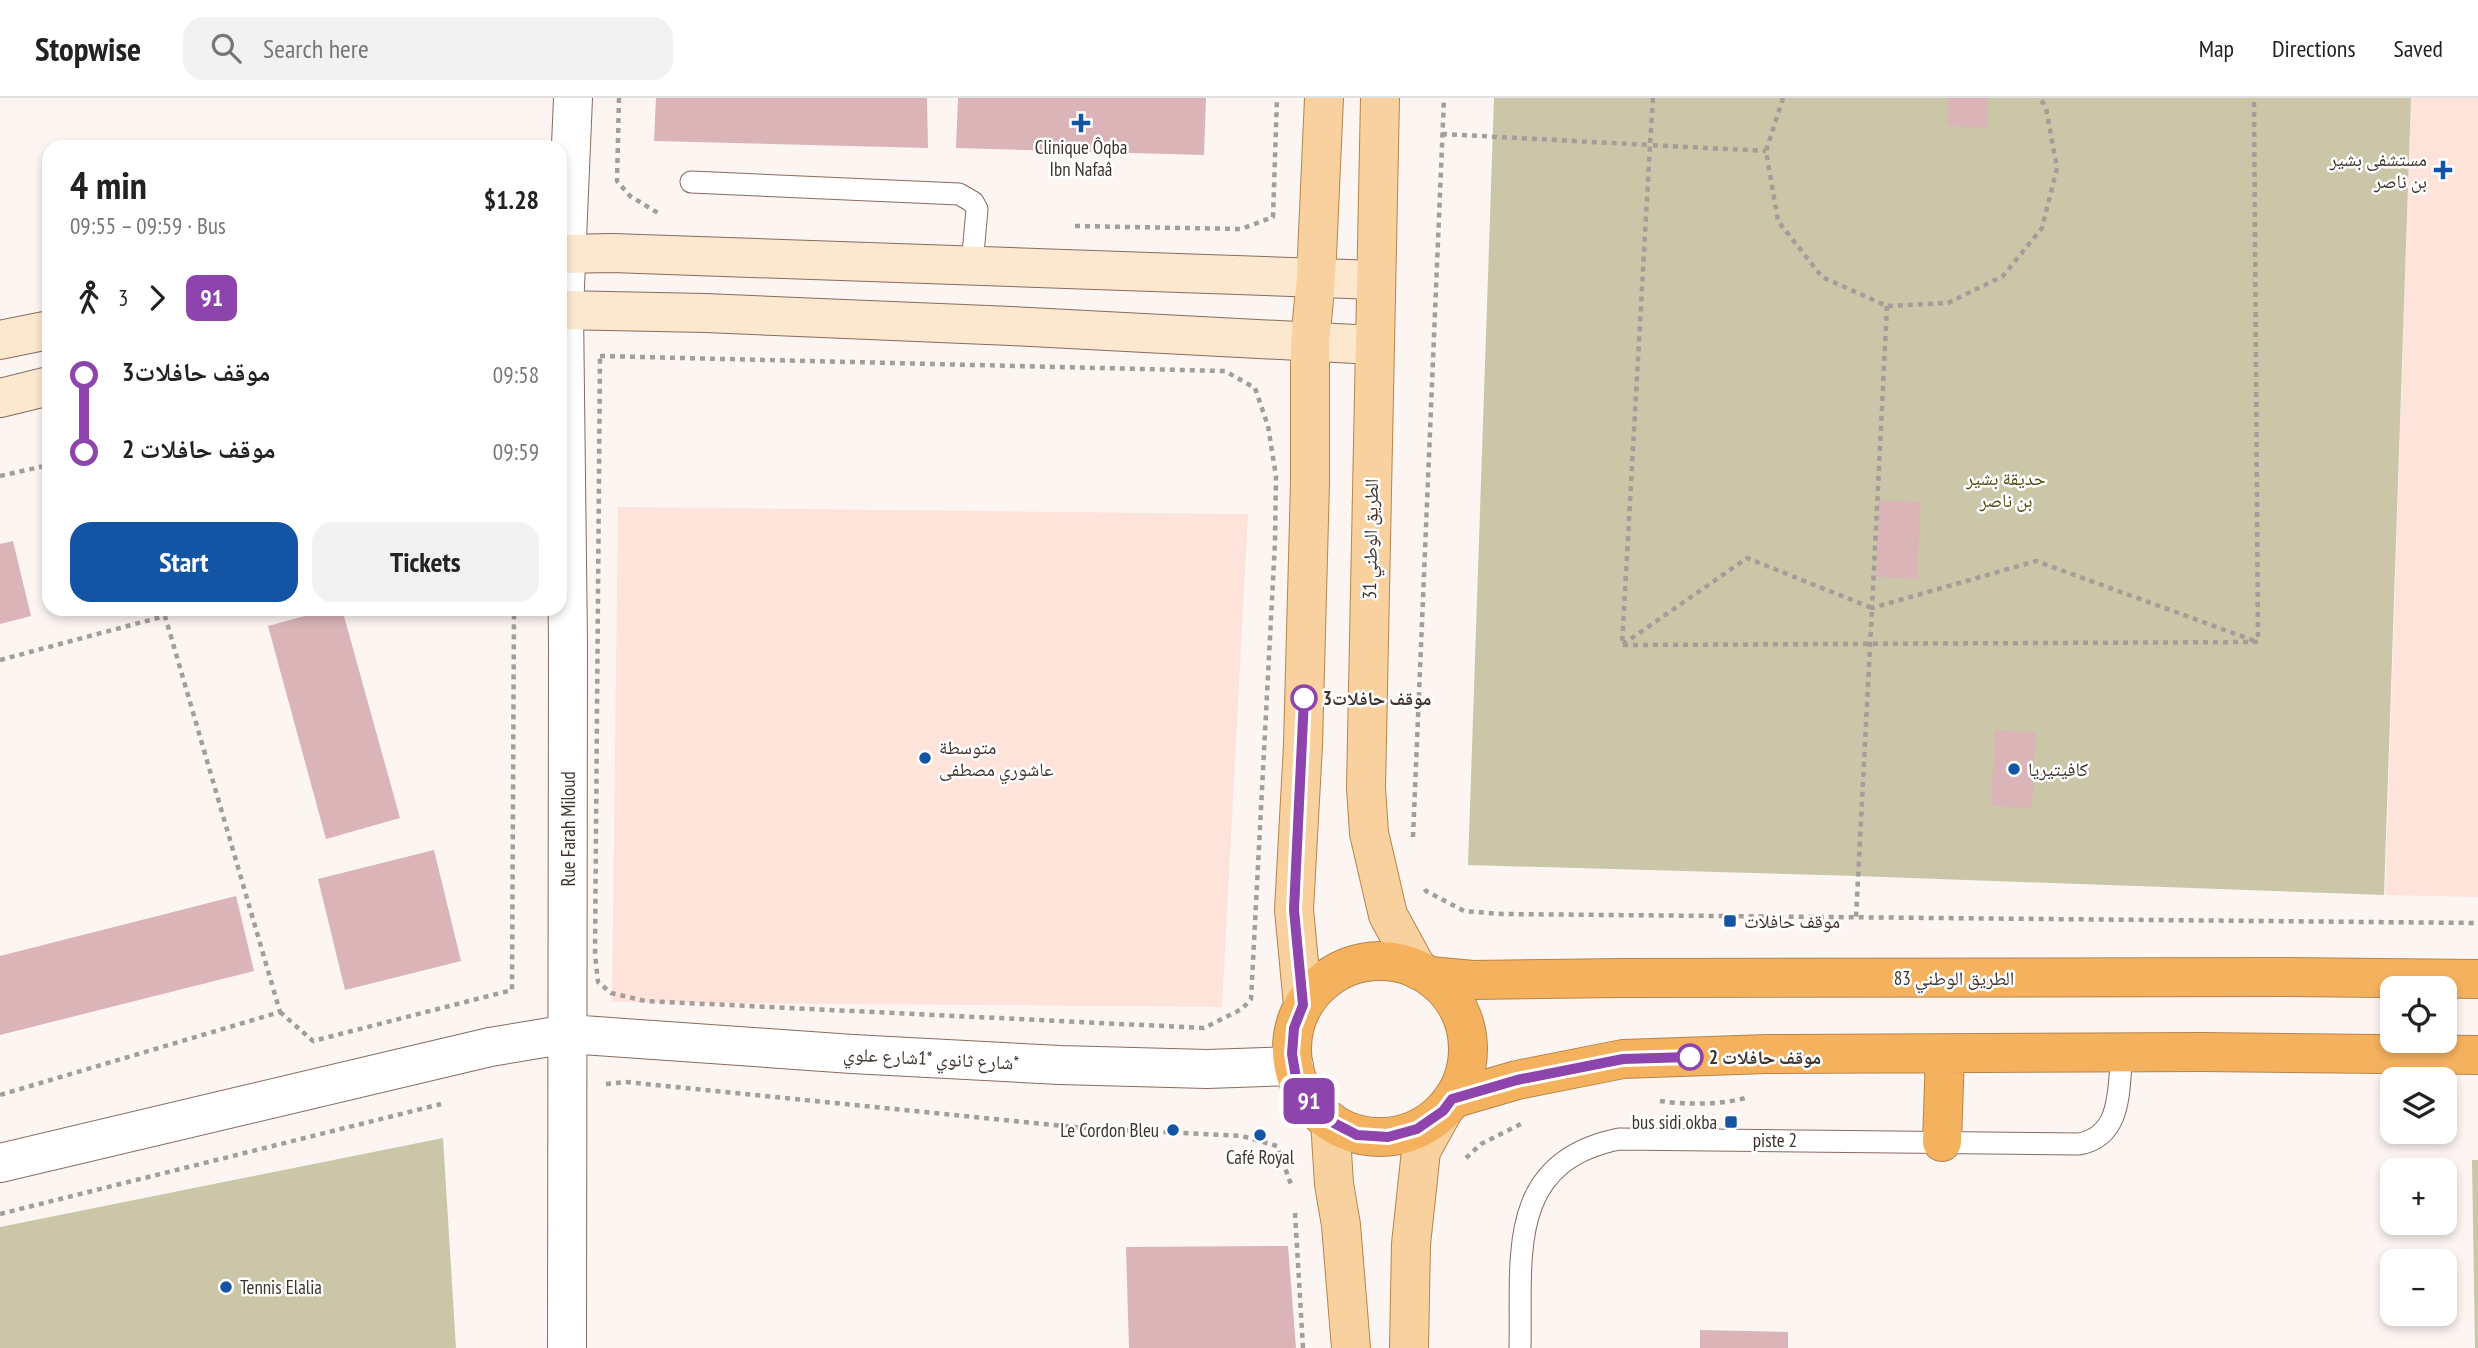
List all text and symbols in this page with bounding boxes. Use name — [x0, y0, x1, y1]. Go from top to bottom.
search box — [183, 17, 673, 80]
text: Stopwise — [35, 27, 141, 70]
icon: search — [207, 29, 245, 67]
text: Search here — [263, 32, 369, 65]
text: Map — [2199, 33, 2234, 64]
text: Directions — [2272, 33, 2356, 64]
text: Saved — [2394, 33, 2443, 64]
marker: Clinique Ôqba Ibn Nafaâ — [1071, 113, 1091, 133]
place label: Clinique Ôqba Ibn Nafaâ — [1035, 135, 1127, 181]
place label: مستشفى بشير بن ناصر — [2329, 147, 2427, 193]
text: 4 min — [70, 160, 147, 209]
marker: مستشفى بشير بن ناصر — [2433, 160, 2453, 180]
text: $1.28 — [484, 183, 539, 216]
text: 09:55 – 09:59 · Bus — [70, 211, 226, 240]
icon: walk — [70, 279, 108, 317]
icon: forward — [138, 279, 176, 317]
text: 91 — [200, 282, 223, 313]
text: 3 — [118, 283, 128, 312]
text: موقف حافلات3 — [122, 355, 270, 388]
text: 09:58 — [493, 360, 539, 389]
text: موقف حافلات 2 — [122, 432, 276, 465]
text: 09:59 — [493, 437, 539, 466]
park label: حديقة بشير بن ناصر — [1965, 466, 2046, 512]
street label: الطريق الوطني 31 — [1357, 478, 1387, 600]
button: Start — [70, 522, 298, 602]
button: Tickets — [312, 522, 539, 602]
marker: موقف حافلات3 — [1291, 685, 1317, 711]
place label: موقف حافلات3 — [1323, 686, 1431, 710]
place label: متوسطة عاشوري مصطفى — [939, 735, 1054, 785]
marker: متوسطة عاشوري مصطفى — [917, 750, 933, 766]
place label: كافيتيريا — [2028, 757, 2088, 781]
marker: كافيتيريا — [2006, 761, 2022, 777]
street label: Rue Farah Miloud — [556, 771, 580, 887]
place label: موقف حافلات — [1744, 909, 1840, 933]
marker: موقف حافلات — [1722, 913, 1738, 929]
street label: الطريق الوطني 83 — [1894, 966, 2014, 994]
map controls — [2380, 976, 2457, 1326]
button: locate — [2380, 976, 2457, 1053]
street label: شارع ثانوي *1شارع علوي* — [842, 1041, 1019, 1078]
marker: موقف حافلات 2 — [1677, 1044, 1703, 1070]
place label: موقف حافلات 2 — [1709, 1045, 1821, 1069]
button: layers — [2380, 1067, 2457, 1144]
line badge: 91 — [1278, 1078, 1340, 1124]
text: 91 — [1298, 1085, 1320, 1116]
place label: bus sidi okba — [1632, 1110, 1717, 1134]
marker: bus sidi okba — [1723, 1114, 1739, 1130]
place label: Le Cordon Bleu — [1060, 1118, 1159, 1142]
marker: Le Cordon Bleu — [1165, 1122, 1181, 1138]
marker: Café Royal — [1252, 1127, 1268, 1143]
street label: piste 2 — [1753, 1128, 1797, 1152]
place label: Café Royal — [1226, 1145, 1295, 1169]
button: + — [2380, 1158, 2457, 1235]
button: − — [2380, 1249, 2457, 1326]
place label: Tennis Elalia — [240, 1275, 322, 1299]
marker: Tennis Elalia — [218, 1279, 234, 1295]

